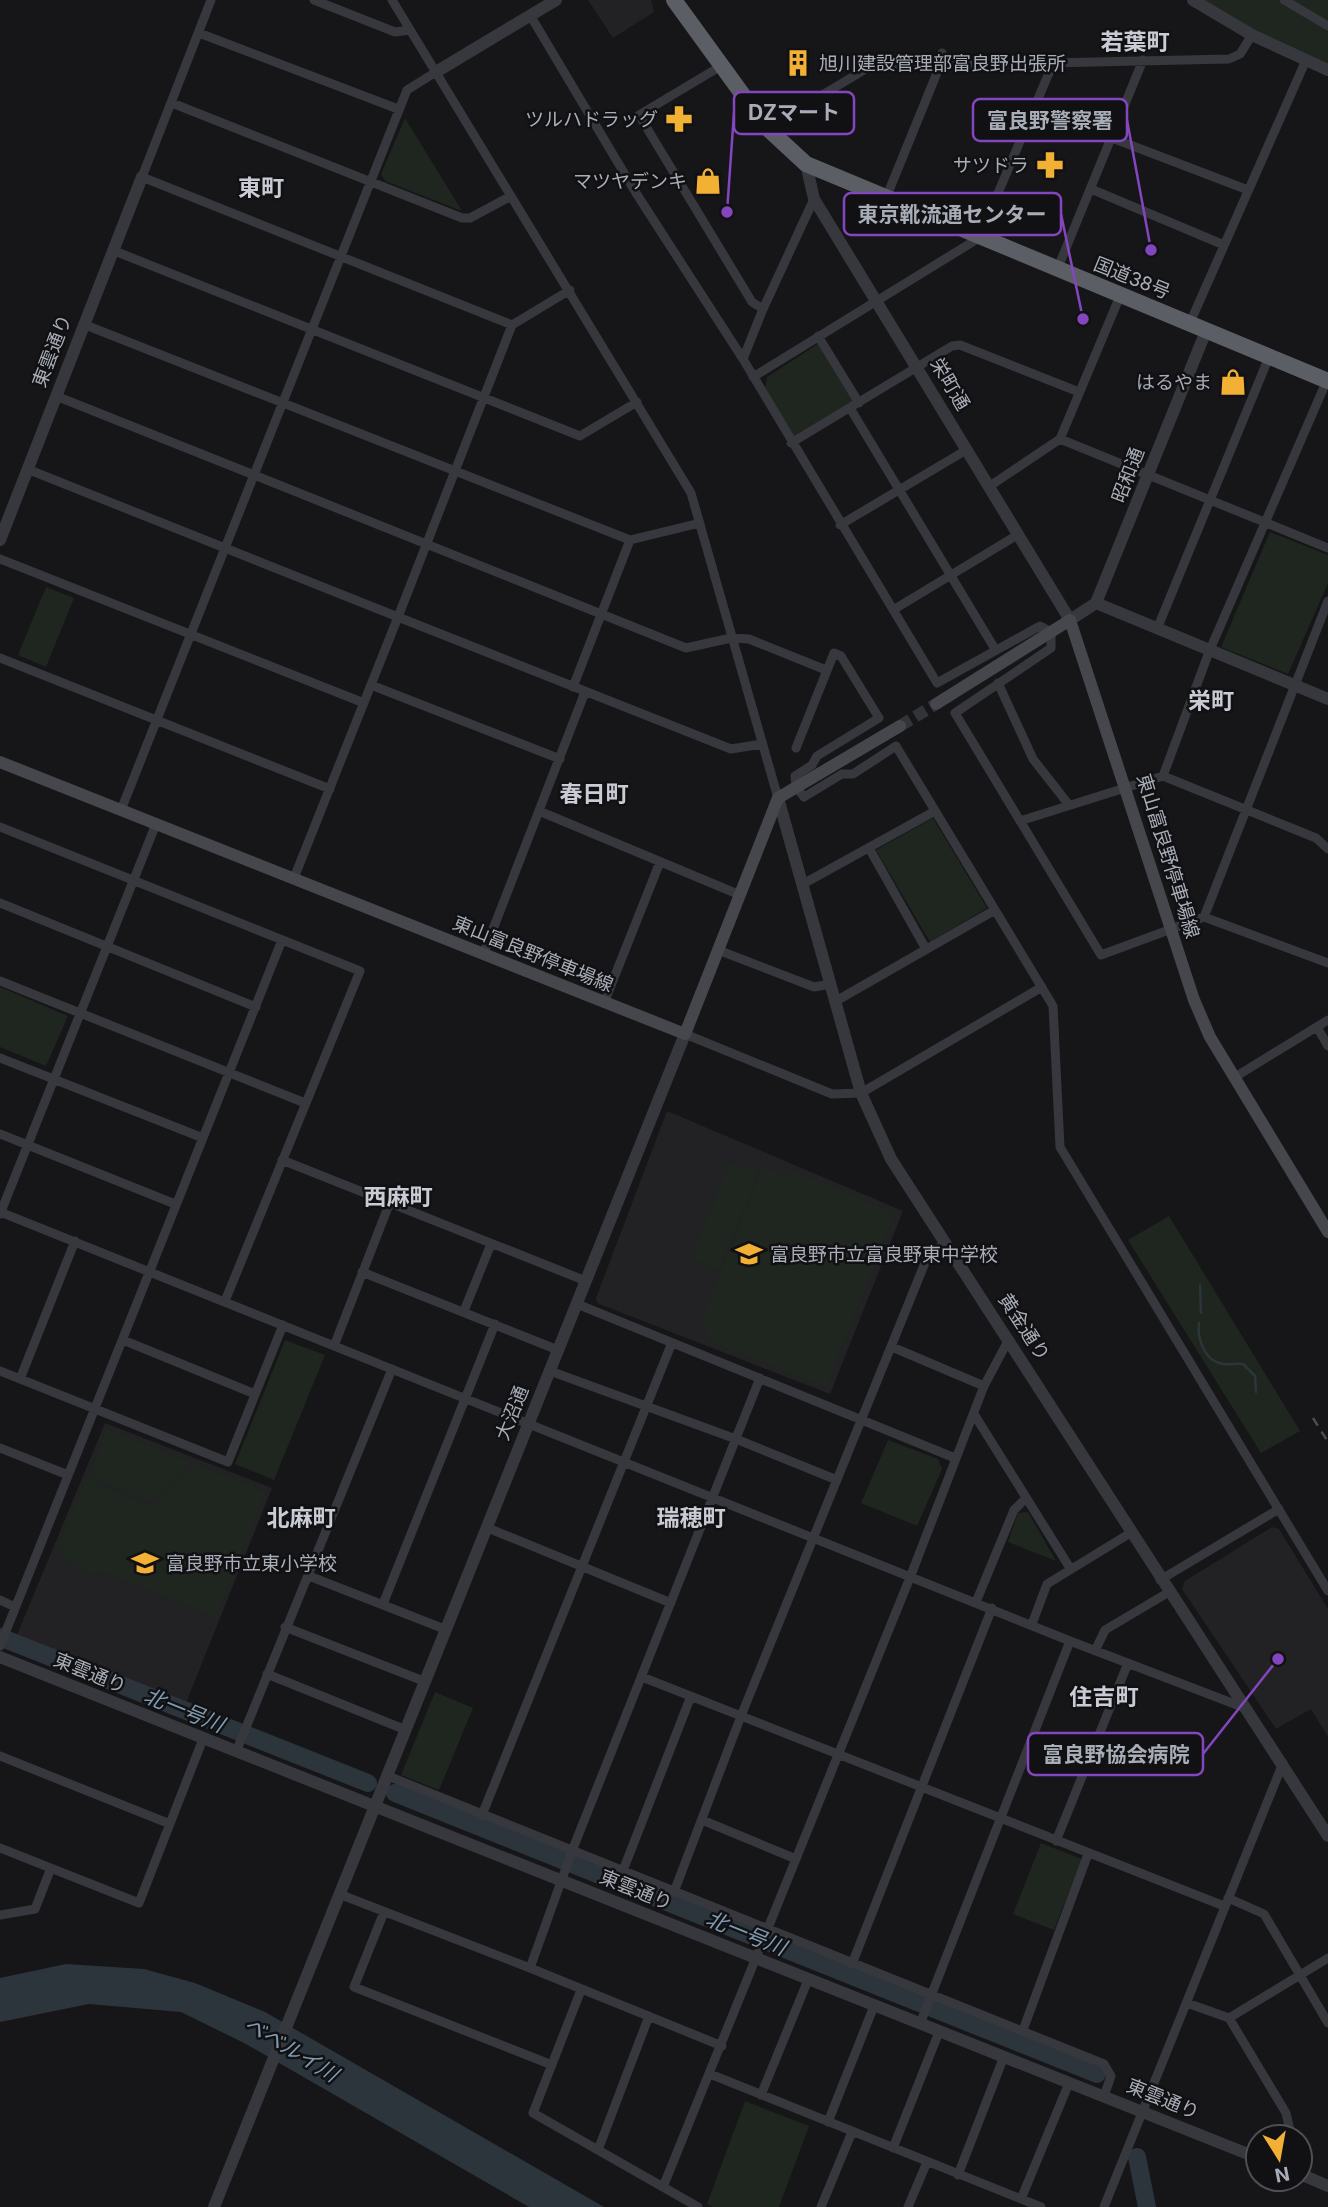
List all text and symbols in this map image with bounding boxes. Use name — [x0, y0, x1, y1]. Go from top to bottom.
district label: 若葉町 — [1101, 28, 1170, 56]
building icon: 旭川建設管理部富良野出張所 — [783, 48, 813, 78]
place label: 旭川建設管理部富良野出張所 — [819, 52, 1066, 75]
callout: DZマート — [734, 92, 854, 134]
callout: 富良野警察署 — [973, 99, 1127, 141]
text: DZマート — [748, 100, 840, 125]
pharmacy icon: ツルハドラッグ — [664, 104, 694, 134]
place label: ツルハドラッグ — [525, 108, 658, 131]
text: 富良野警察署 — [987, 108, 1113, 133]
pharmacy icon: サツドラ — [1035, 150, 1065, 180]
place label: サツドラ — [953, 154, 1029, 177]
shop icon: マツヤデンキ — [693, 166, 723, 196]
place label: マツヤデンキ — [573, 170, 687, 193]
district label: 東町 — [238, 174, 284, 202]
callout: 東京靴流通センター — [844, 193, 1061, 235]
text: 東京靴流通センター — [858, 202, 1047, 227]
street label: 国道38号 — [1090, 252, 1174, 304]
street label: 東雲通り — [28, 311, 76, 391]
street label: 栄町通 — [925, 354, 975, 414]
shop icon: はるやま — [1218, 367, 1248, 397]
place label: はるやま — [1136, 371, 1212, 394]
street label: 昭和通 — [1107, 444, 1149, 506]
district label: 栄町 — [1188, 687, 1234, 715]
street label: 東山富良野停車場線 — [1132, 771, 1204, 941]
district label: 春日町 — [560, 780, 629, 808]
street label: 東山富良野停車場線 — [449, 911, 617, 997]
district label: 西麻町 — [364, 1183, 433, 1211]
school or university icon: 富良野市立富良野東中学校 — [734, 1239, 764, 1269]
place label: 富良野市立富良野東中学校 — [770, 1243, 998, 1266]
street label: 黄金通り — [994, 1289, 1054, 1365]
street label: 大沼通 — [491, 1382, 533, 1444]
district label: 北麻町 — [267, 1504, 336, 1532]
district label: 瑞穂町 — [657, 1504, 726, 1532]
school or university icon: 富良野市立東小学校 — [130, 1548, 160, 1578]
place label: 富良野市立東小学校 — [166, 1552, 337, 1575]
street label: 東雲通り — [50, 1648, 130, 1698]
water label: 北一号川 — [140, 1683, 229, 1738]
district label: 住吉町 — [1070, 1683, 1139, 1711]
callout: 富良野協会病院 — [1028, 1733, 1203, 1775]
text: 富良野協会病院 — [1043, 1742, 1190, 1767]
street label: 東雲通り — [596, 1865, 676, 1915]
water label: 北一号川 — [702, 1906, 791, 1961]
water label: ベベルイ川 — [240, 2011, 344, 2088]
street label: 東雲通り — [1123, 2074, 1203, 2124]
north arrow — [1244, 2123, 1314, 2193]
text: N — [1273, 2162, 1291, 2187]

